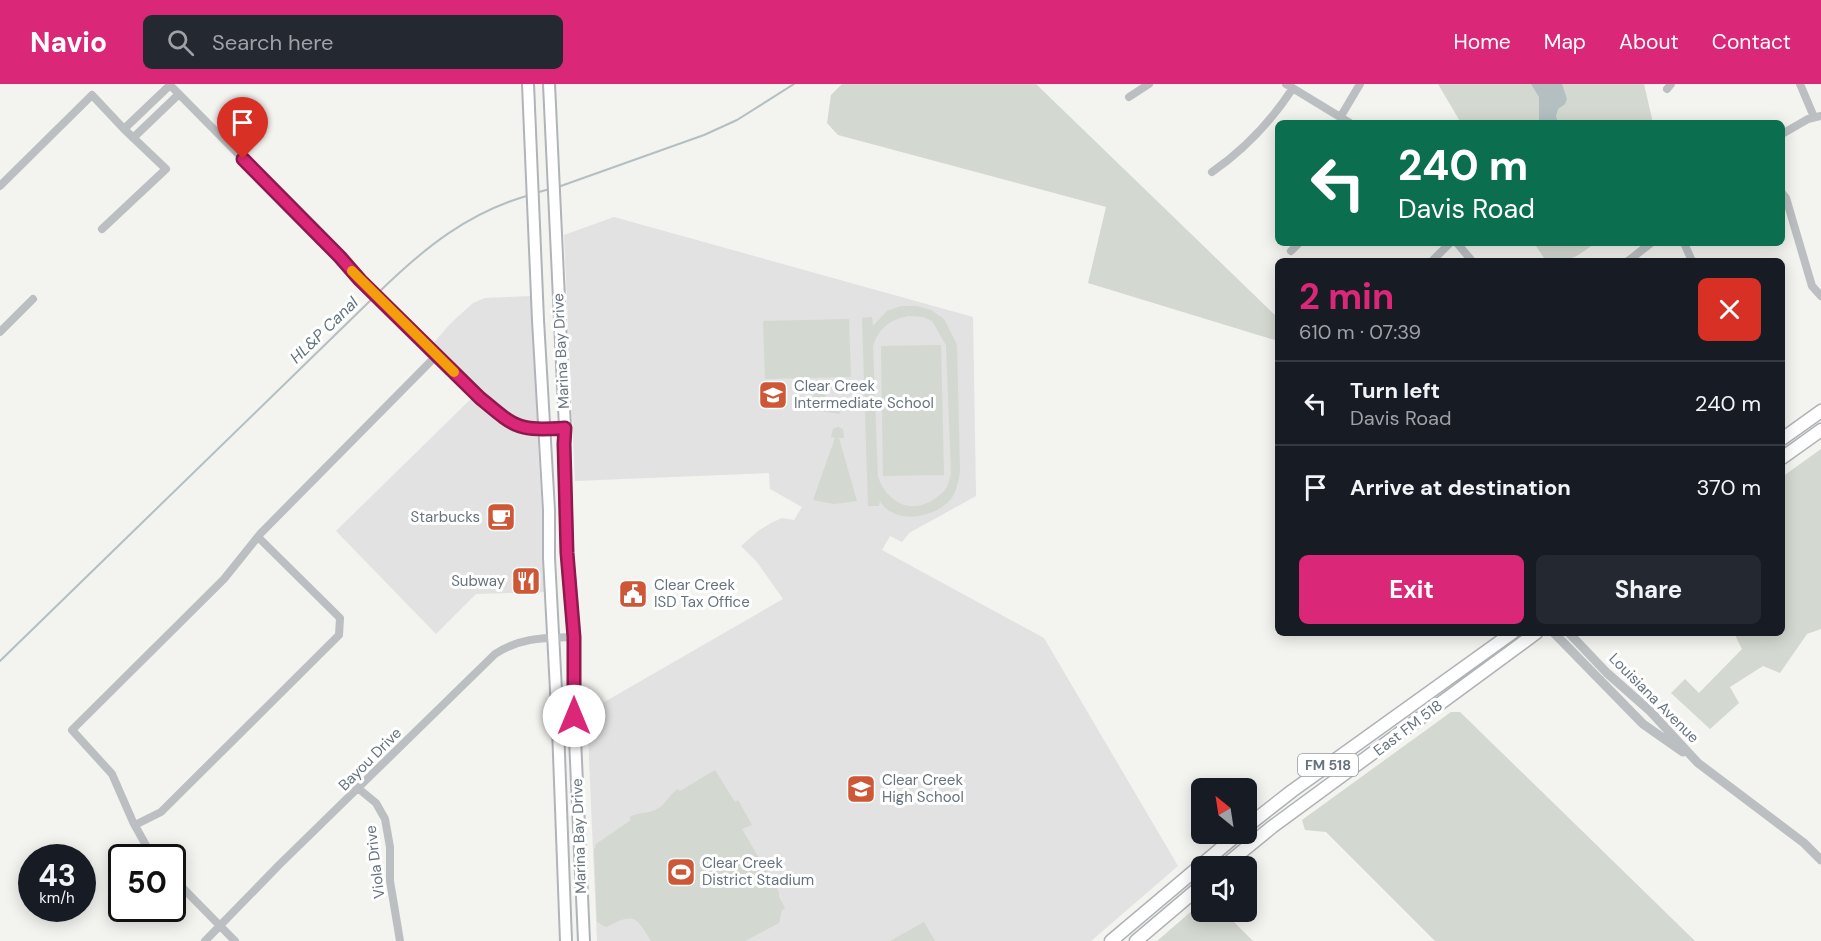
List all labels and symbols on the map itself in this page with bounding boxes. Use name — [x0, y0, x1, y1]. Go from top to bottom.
pin — [217, 97, 268, 159]
water label: HL&P Canal — [285, 292, 363, 368]
street label: Marina Bay Drive — [548, 293, 574, 409]
place label: Clear Creek Intermediate School — [794, 376, 934, 413]
school or university icon: Clear Creek Intermediate School — [757, 379, 789, 411]
cafe icon: Starbucks — [485, 501, 517, 533]
place label: Starbucks — [410, 507, 480, 527]
restaurant icon: Subway — [510, 565, 542, 597]
place label: Subway — [451, 571, 506, 591]
place label: Clear Creek ISD Tax Office — [654, 575, 750, 612]
public building icon: Clear Creek ISD Tax Office — [617, 578, 649, 610]
street label: Louisiana Avenue — [1605, 649, 1703, 747]
position arrow — [542, 684, 606, 748]
street label: East FM 518 — [1370, 696, 1446, 760]
street label: Bayou Drive — [334, 723, 406, 795]
road number: FM 518 — [1298, 754, 1358, 776]
place label: Clear Creek High School — [882, 770, 964, 807]
school or university icon: Clear Creek High School — [845, 773, 877, 805]
street label: Marina Bay Drive — [567, 778, 591, 894]
north arrow — [1191, 778, 1257, 844]
street label: Viola Drive — [361, 824, 389, 900]
speed limit sign: 50 — [108, 844, 186, 922]
place label: Clear Creek District Stadium — [702, 853, 814, 890]
sports icon: Clear Creek District Stadium — [665, 856, 697, 888]

